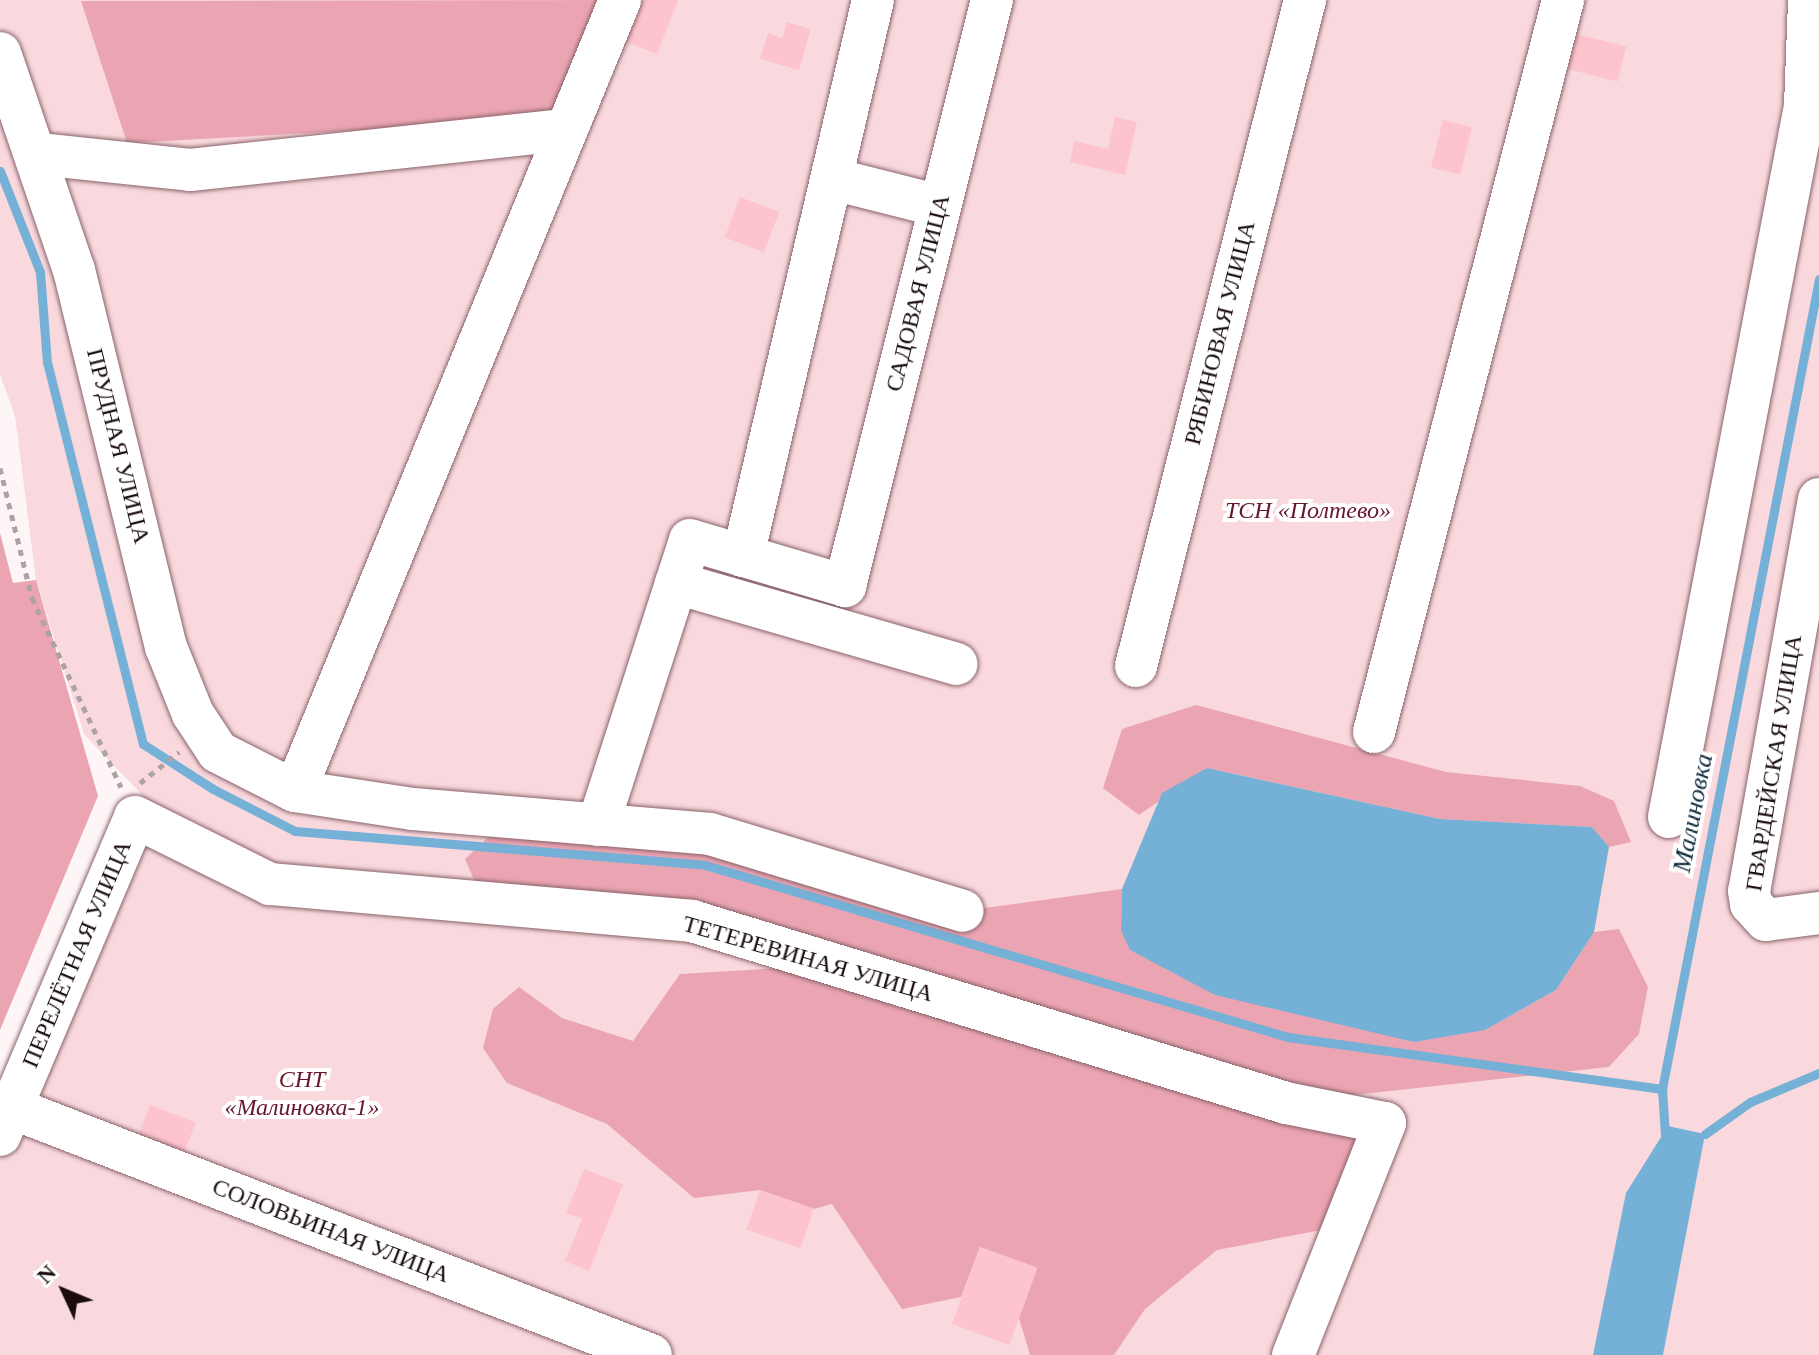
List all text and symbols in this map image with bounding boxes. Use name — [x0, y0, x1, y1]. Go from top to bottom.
street label: САДОВАЯ УЛИЦА — [880, 191, 956, 395]
street label: РЯБИНОВАЯ УЛИЦА — [1178, 218, 1262, 448]
street label: ПРУДНАЯ УЛИЦА — [80, 345, 156, 547]
park label: ТСН «Полтево» — [1225, 497, 1391, 525]
street label: ГВАРДЕЙСКАЯ УЛИЦА — [1739, 633, 1809, 893]
water label: Малиновка — [1666, 751, 1720, 875]
street label: ПЕРЕЛЁТНАЯ УЛИЦА — [16, 836, 138, 1072]
street label: ТЕТЕРЕВИНАЯ УЛИЦА — [679, 909, 937, 1009]
park label: СНТ «Малиновка-1» — [224, 1066, 380, 1122]
street label: СОЛОВЬИНАЯ УЛИЦА — [208, 1172, 454, 1290]
north arrow — [24, 1251, 104, 1331]
text: N — [32, 1260, 61, 1288]

